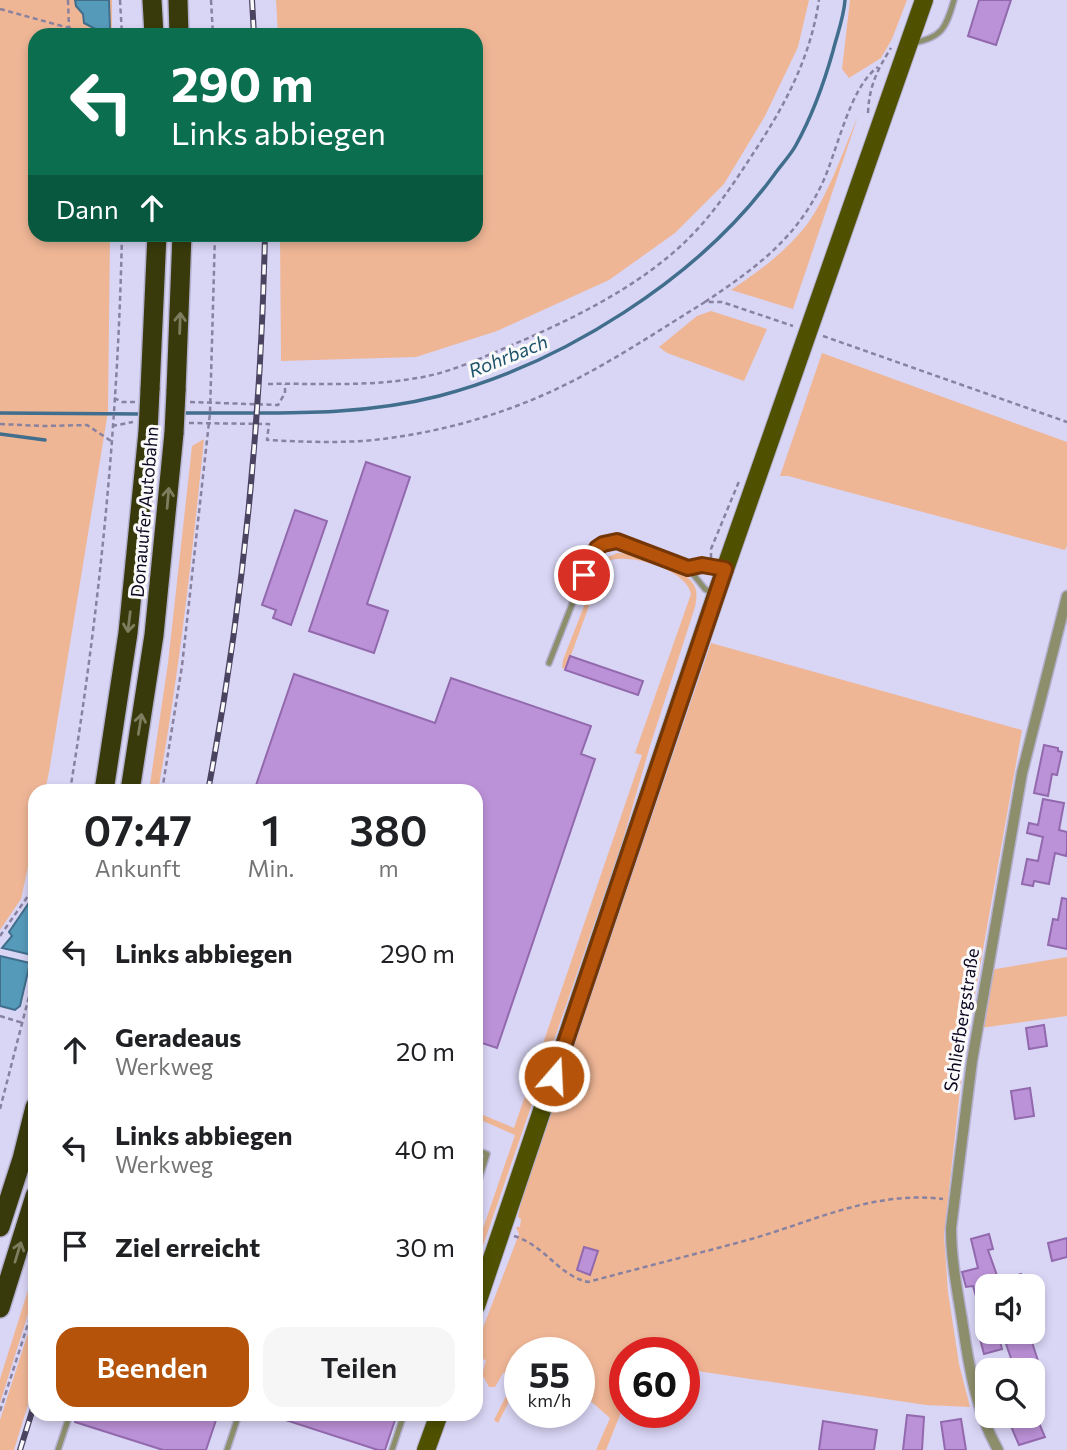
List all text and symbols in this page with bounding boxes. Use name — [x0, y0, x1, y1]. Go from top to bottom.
text: 290 m — [171, 52, 313, 112]
icon: left — [56, 56, 147, 147]
text: Links abbiegen — [171, 112, 386, 152]
icon: ahead — [133, 189, 171, 227]
text: Dann — [56, 193, 119, 224]
one-way arrow — [173, 312, 186, 335]
water label: Rohrbach — [465, 329, 551, 382]
street label: Donauufer Autobahn — [126, 425, 162, 598]
one-way arrow — [162, 487, 175, 510]
pin — [554, 545, 614, 605]
icon: arrive — [565, 556, 603, 594]
one-way arrow — [123, 610, 136, 632]
one-way arrow — [134, 713, 147, 735]
text: 07:47 — [84, 803, 192, 855]
text: 1 — [261, 803, 280, 855]
text: 380 — [350, 803, 427, 855]
text: Ankunft — [95, 854, 181, 882]
text: Min. — [248, 854, 294, 882]
text: m — [378, 854, 399, 882]
icon: left — [56, 933, 94, 971]
text: Links abbiegen — [115, 937, 293, 968]
text: 290 m — [380, 937, 455, 968]
street label: Schliefbergstraße — [939, 947, 983, 1093]
text: Geradeaus — [115, 1021, 241, 1052]
icon: ahead — [56, 1031, 94, 1069]
text: 20 m — [396, 1035, 455, 1066]
position arrow — [517, 1039, 591, 1113]
text: Werkweg — [115, 1052, 213, 1080]
text: Links abbiegen — [115, 1119, 293, 1150]
icon: left — [56, 1129, 94, 1167]
text: 40 m — [395, 1133, 455, 1164]
text: Werkweg — [115, 1150, 213, 1178]
icon: arrive — [56, 1227, 94, 1265]
text: Ziel erreicht — [115, 1231, 260, 1262]
text: 30 m — [396, 1231, 455, 1262]
one-way arrow — [12, 1241, 25, 1263]
map controls — [975, 1274, 1045, 1428]
button: sound — [975, 1274, 1045, 1344]
button: Beenden — [56, 1327, 249, 1407]
button: Teilen — [263, 1327, 455, 1407]
speed limit sign: 60 — [609, 1337, 700, 1428]
text: 55 — [529, 1352, 570, 1395]
button: search — [975, 1358, 1045, 1428]
text: km/h — [528, 1389, 571, 1411]

